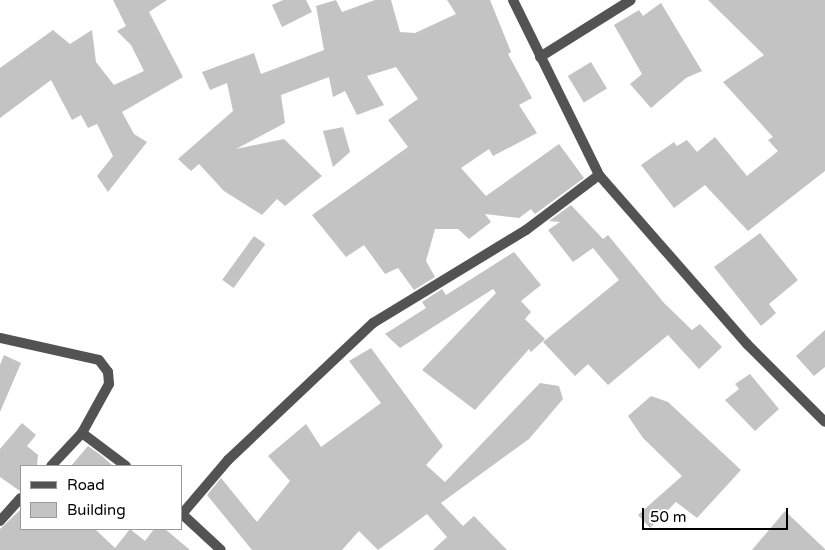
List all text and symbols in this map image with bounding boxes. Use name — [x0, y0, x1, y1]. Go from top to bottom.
legend — [20, 465, 182, 530]
text: Road — [67, 476, 105, 494]
scale bar — [645, 498, 791, 530]
text: Building — [67, 501, 126, 519]
text: 50 m — [650, 508, 687, 526]

